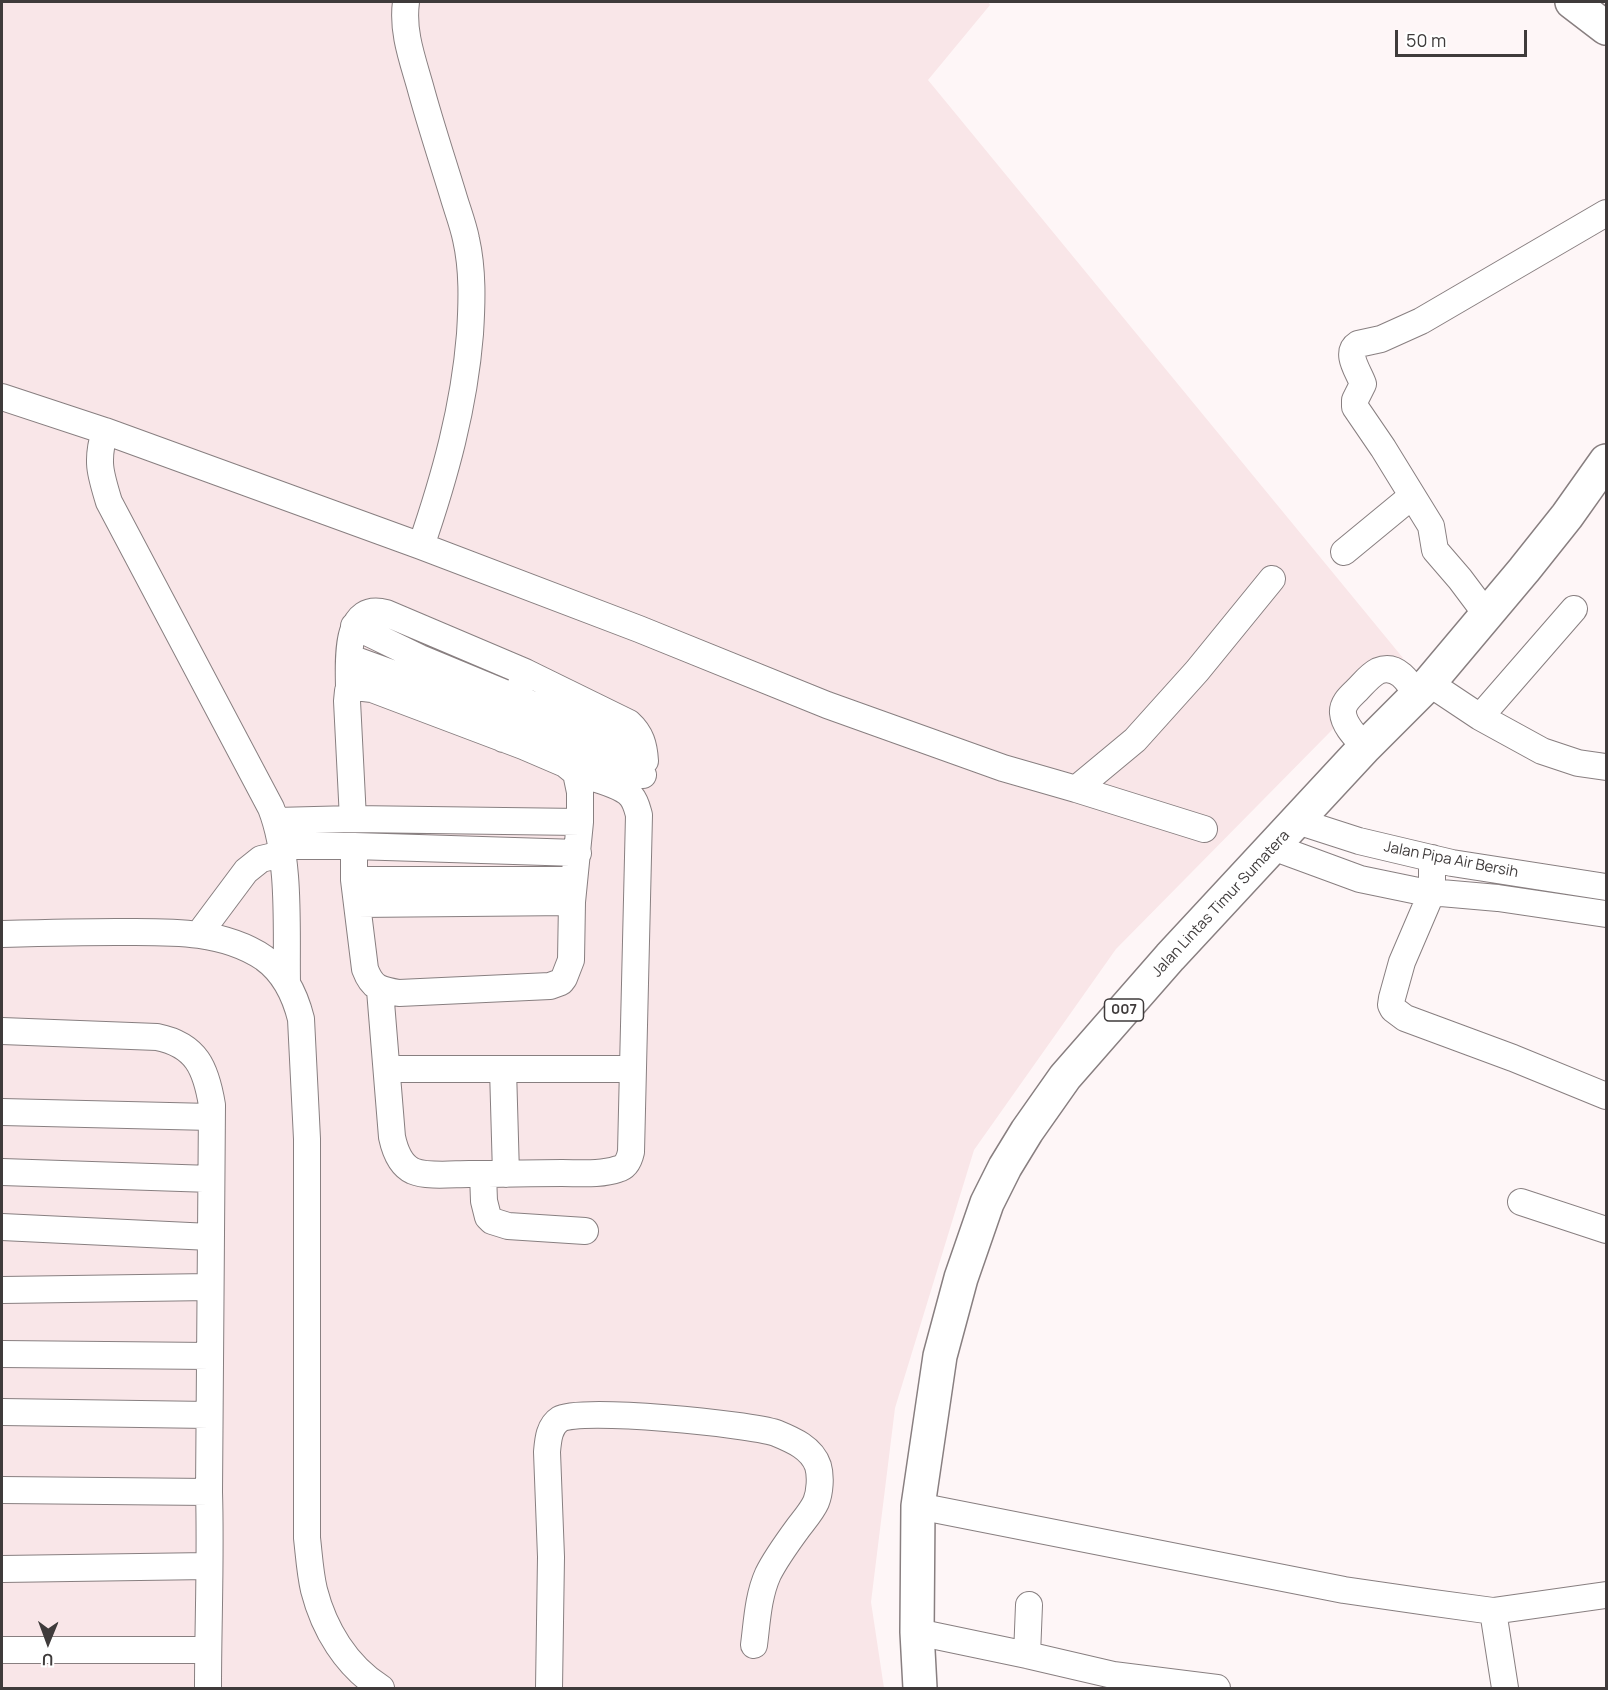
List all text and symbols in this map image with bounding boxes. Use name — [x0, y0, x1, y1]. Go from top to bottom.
scale bar — [1398, 18, 1530, 56]
text: 50 m — [1406, 28, 1446, 52]
street label: Jalan Lintas Timur Sumatera — [1148, 827, 1294, 981]
street label: Jalan Pipa Air Bersih — [1382, 838, 1520, 882]
road number: 007 — [1104, 999, 1144, 1021]
north arrow — [18, 1612, 78, 1672]
text: U — [42, 1649, 54, 1671]

